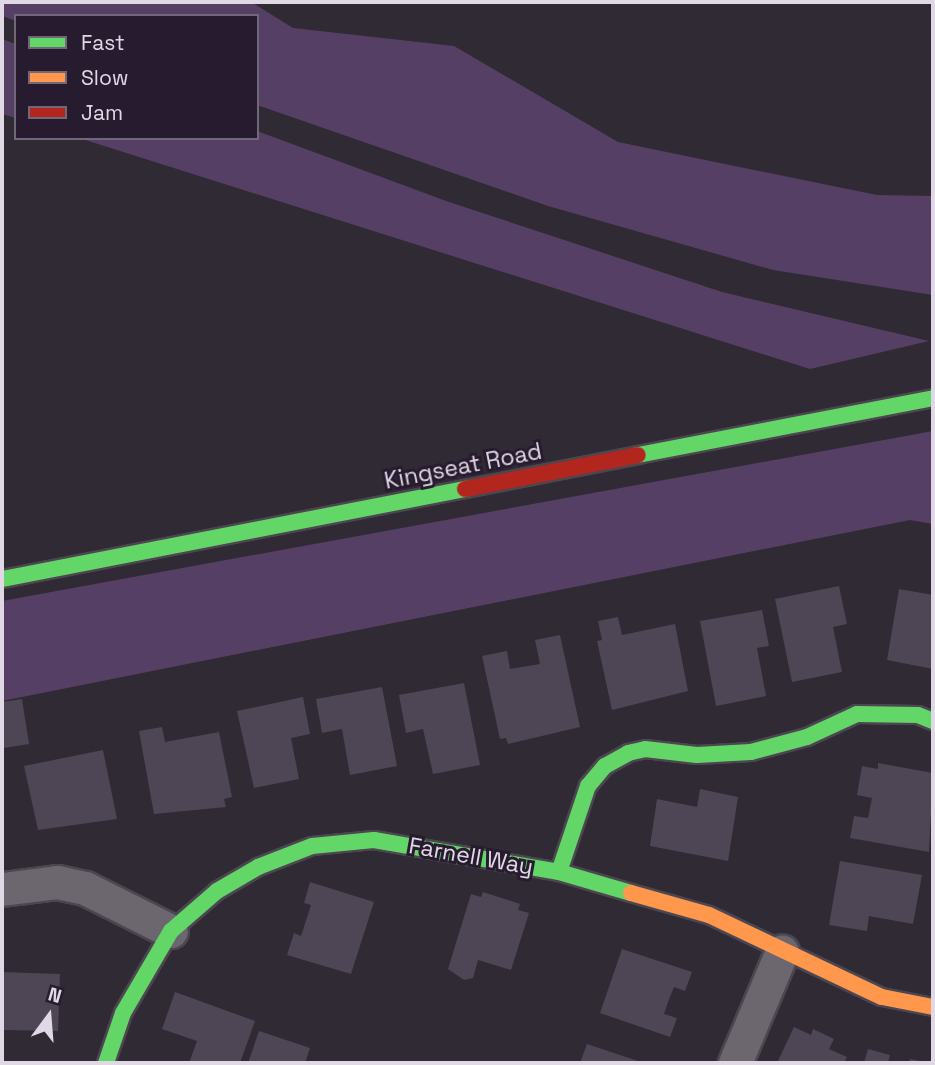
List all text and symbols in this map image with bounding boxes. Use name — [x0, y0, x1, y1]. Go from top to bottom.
legend — [14, 14, 259, 140]
text: Fast — [81, 29, 125, 56]
text: Slow — [81, 64, 129, 91]
text: Jam — [81, 99, 123, 126]
street label: Kingseat Road — [382, 437, 544, 495]
street label: Farnell Way — [407, 831, 535, 881]
north arrow — [14, 981, 84, 1051]
text: N — [45, 982, 64, 1009]

